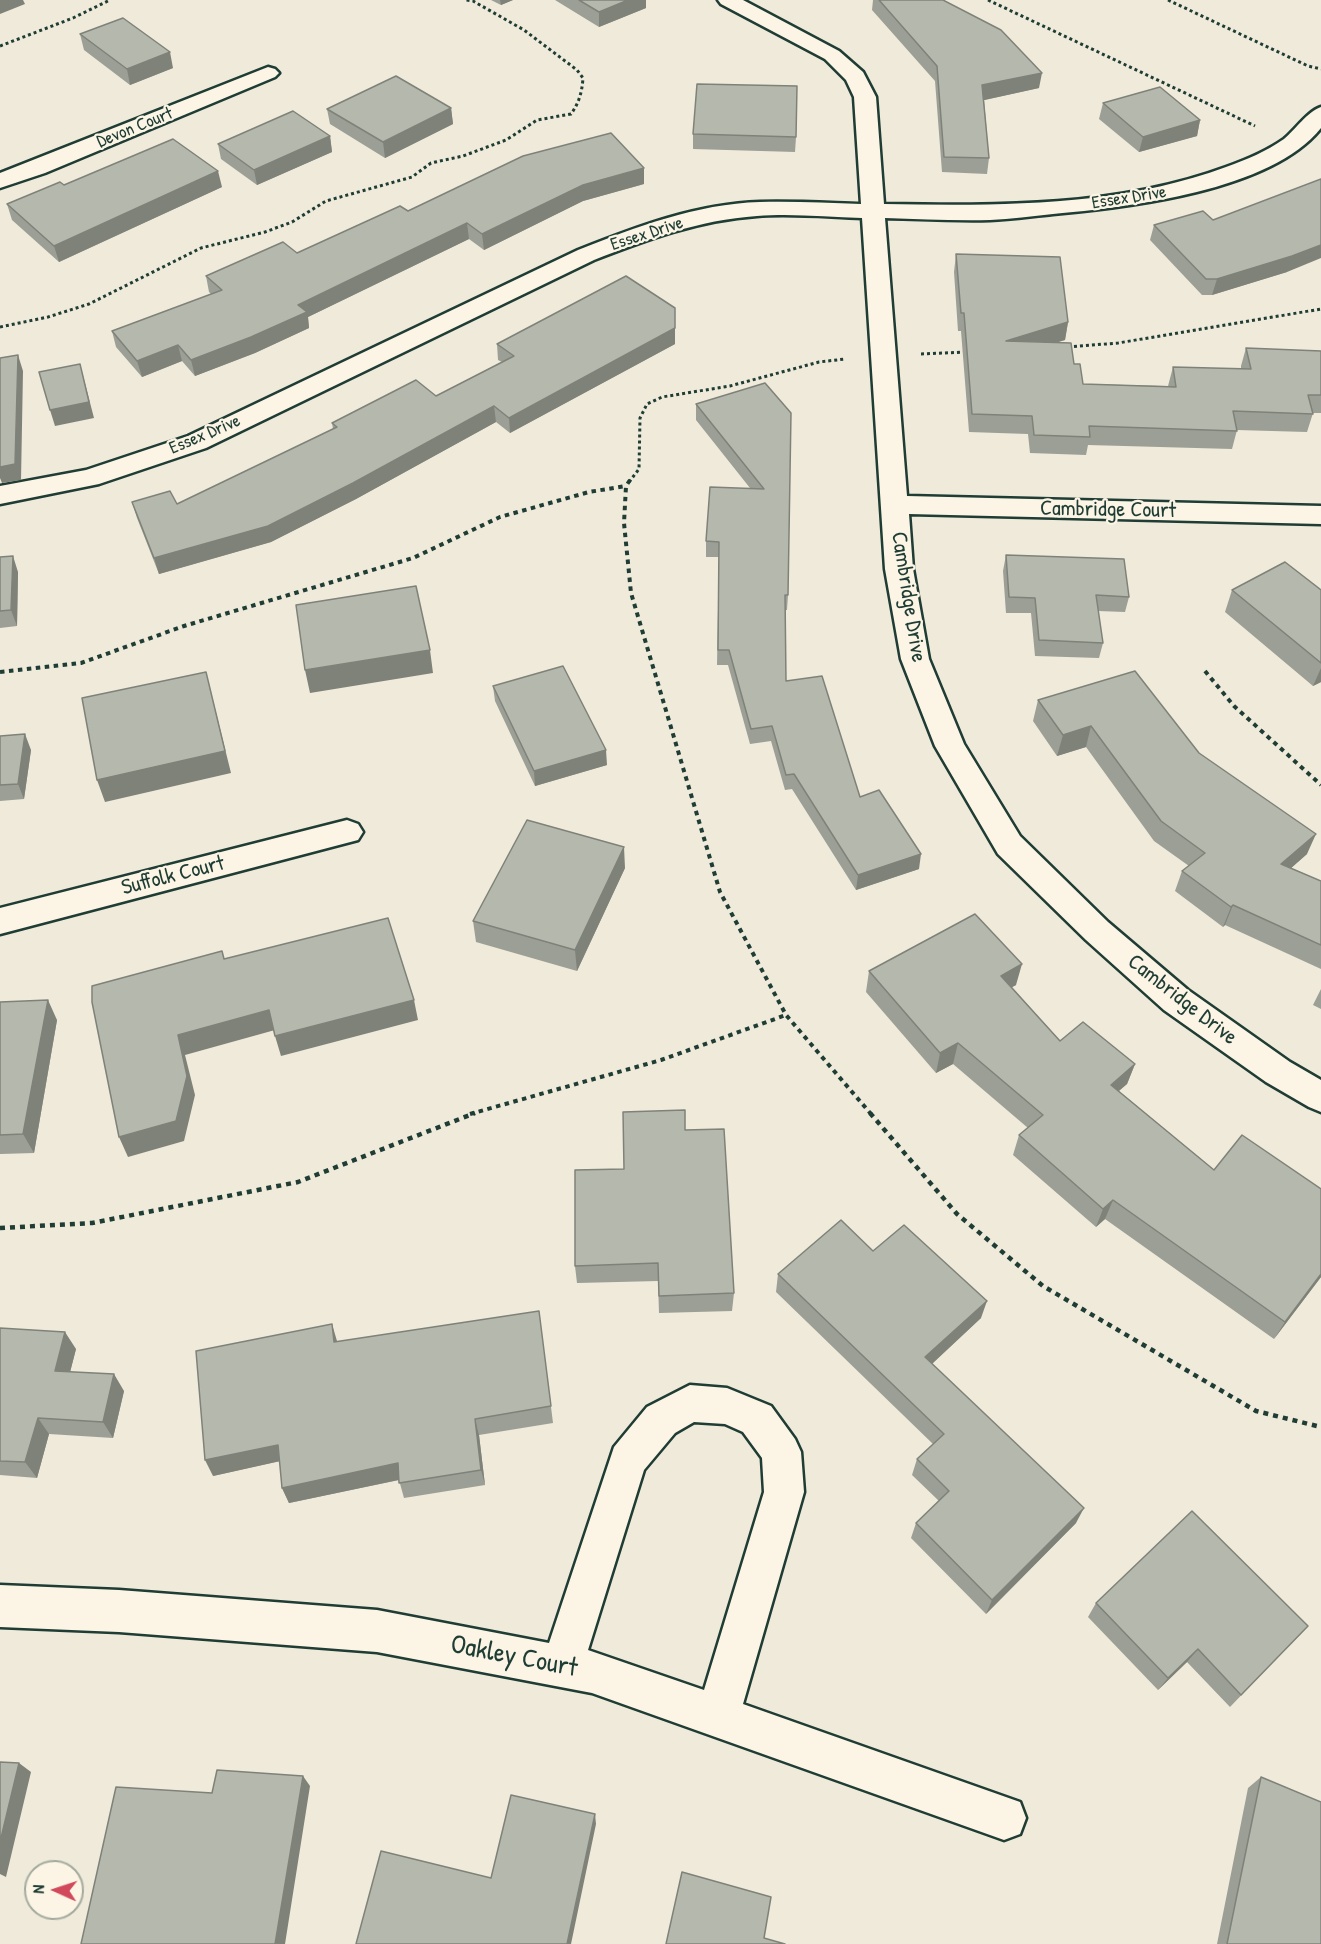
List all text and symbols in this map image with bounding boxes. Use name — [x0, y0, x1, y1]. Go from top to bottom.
street label: Devon Court — [94, 103, 176, 153]
street label: Essex Drive — [1090, 181, 1168, 215]
street label: Essex Drive — [608, 212, 686, 256]
street label: Essex Drive — [166, 410, 244, 460]
street label: Cambridge Court — [1040, 496, 1176, 524]
street label: Cambridge Drive — [885, 530, 931, 664]
street label: Suffolk Court — [119, 850, 227, 902]
street label: Cambridge Drive — [1122, 949, 1242, 1051]
street label: Oakley Court — [448, 1629, 580, 1685]
north arrow — [24, 1860, 84, 1920]
text: N — [27, 1884, 49, 1894]

